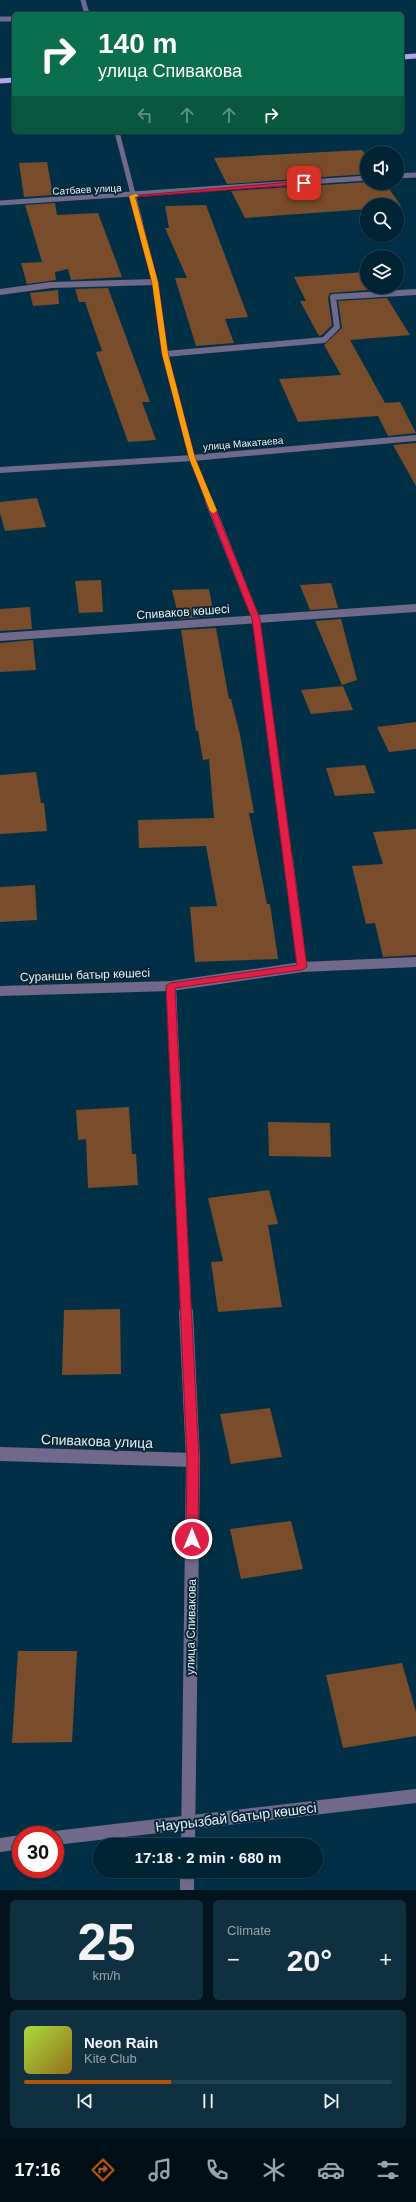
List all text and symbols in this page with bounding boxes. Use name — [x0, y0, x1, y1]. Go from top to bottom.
icon: right — [32, 28, 84, 80]
text: 140 m — [98, 28, 177, 59]
text: улица Спивакова — [98, 61, 242, 81]
icon: left — [134, 104, 156, 126]
icon: ahead — [176, 104, 198, 126]
icon: ahead — [218, 104, 240, 126]
icon: right — [260, 104, 282, 126]
map controls — [360, 146, 404, 294]
button: sound — [360, 146, 404, 190]
pin — [287, 166, 321, 200]
icon: arrive — [293, 172, 315, 194]
street label: Сатбаев улица — [52, 182, 122, 197]
button: search — [360, 198, 404, 242]
button: layers — [360, 250, 404, 294]
street label: улица Макатаева — [202, 434, 284, 452]
street label: Спиваков көшесі — [136, 602, 230, 622]
street label: Сураншы батыр көшесі — [20, 966, 150, 984]
street label: Спивакова улица — [41, 1431, 154, 1451]
position arrow — [171, 1518, 213, 1560]
street label: улица Спивакова — [183, 1579, 199, 1675]
street label: Наурызбай батыр көшесі — [154, 1799, 318, 1835]
speed limit sign: 30 — [12, 1826, 64, 1878]
text: 17:18 · 2 min · 680 m — [135, 1849, 281, 1866]
text: 25 — [78, 1913, 135, 1971]
text: Climate — [227, 1923, 271, 1938]
text: 20° — [287, 1944, 332, 1977]
text: − — [227, 1947, 240, 1972]
text: + — [379, 1947, 392, 1972]
text: km/h — [92, 1968, 121, 1983]
text: Neon Rain — [84, 2034, 158, 2051]
text: Kite Club — [84, 2051, 137, 2066]
icon: previous — [74, 2090, 96, 2112]
icon: pause — [197, 2090, 219, 2112]
icon: next — [320, 2090, 342, 2112]
icon: directions — [89, 2156, 117, 2184]
icon: music — [146, 2156, 174, 2184]
icon: phone — [203, 2156, 231, 2184]
icon: climate — [260, 2156, 288, 2184]
icon: car — [317, 2156, 345, 2184]
icon: filters — [374, 2156, 402, 2184]
text: 17:16 — [14, 2160, 60, 2180]

